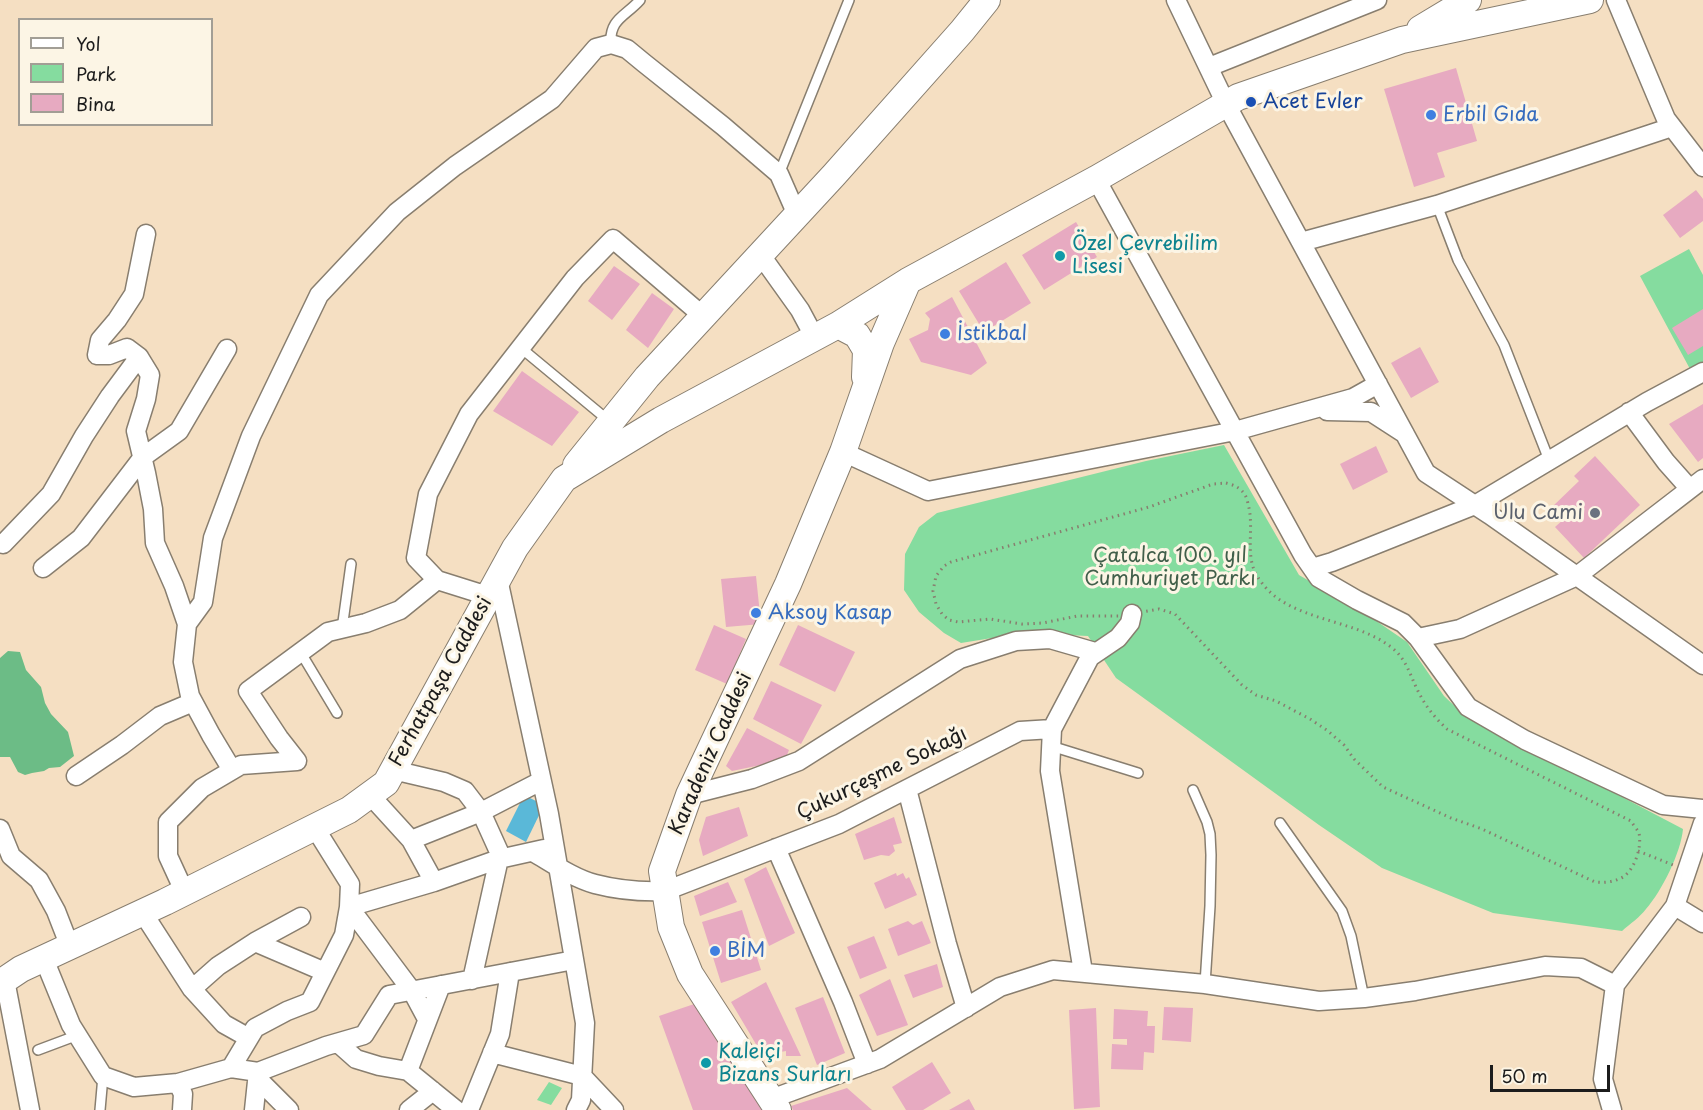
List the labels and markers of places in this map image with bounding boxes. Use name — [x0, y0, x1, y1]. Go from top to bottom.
place label: Acet Evler — [1263, 90, 1362, 114]
marker: Acet Evler — [1244, 95, 1258, 109]
place label: Erbil Gıda — [1443, 103, 1538, 127]
marker: Erbil Gıda — [1424, 108, 1438, 122]
place label: Özel Çevrebilim Lisesi — [1072, 232, 1218, 279]
marker: Özel Çevrebilim Lisesi — [1053, 249, 1067, 263]
place label: İstikbal — [957, 322, 1027, 346]
marker: İstikbal — [938, 327, 952, 341]
place label: Ulu Cami — [1493, 501, 1583, 525]
marker: Ulu Cami — [1588, 506, 1602, 520]
place label: Aksoy Kasap — [768, 601, 892, 625]
marker: Aksoy Kasap — [749, 606, 763, 620]
place label: BİM — [727, 939, 765, 963]
marker: BİM — [708, 944, 722, 958]
place label: Kaleiçi Bizans Surları — [718, 1040, 852, 1087]
marker: Kaleiçi Bizans Surları — [699, 1056, 713, 1070]

